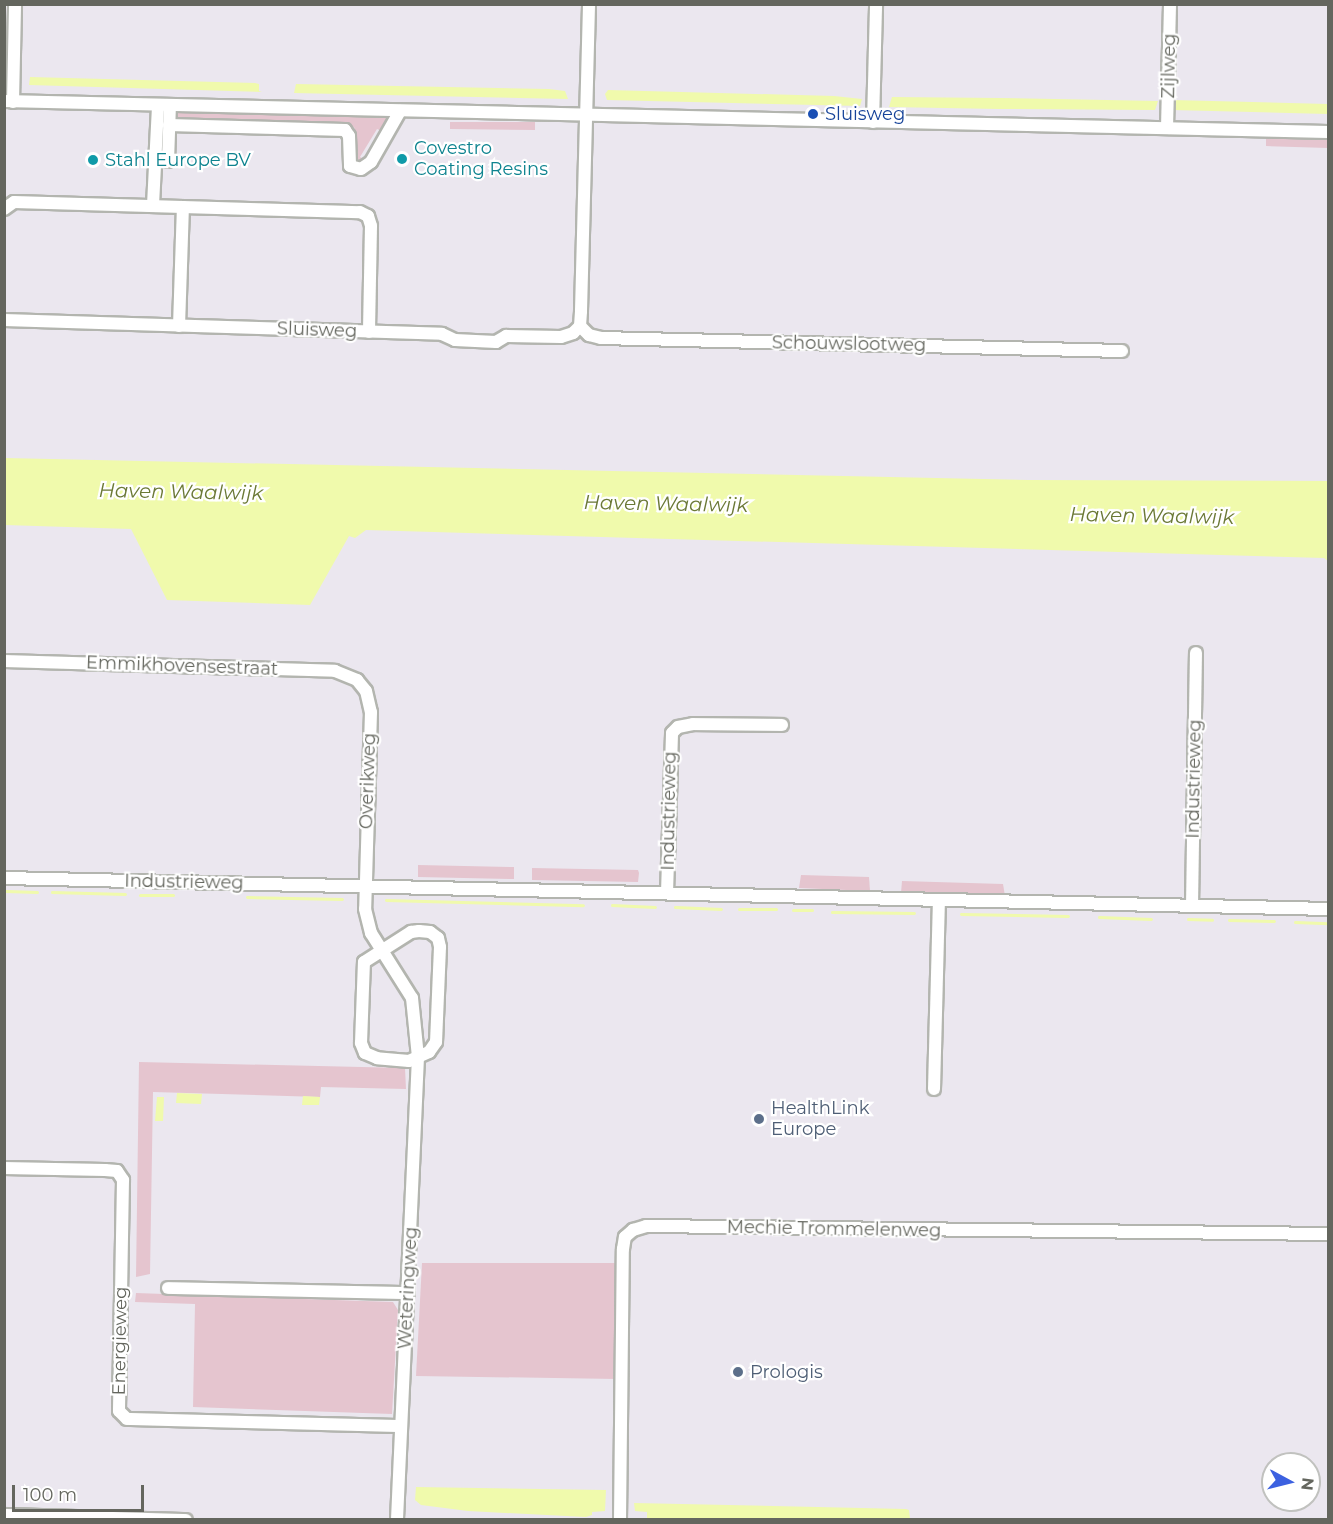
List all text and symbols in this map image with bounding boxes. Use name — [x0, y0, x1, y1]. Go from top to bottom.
street label: Zijlweg — [1158, 33, 1180, 99]
place label: Sluisweg — [825, 103, 905, 125]
marker: Sluisweg — [806, 107, 820, 121]
place label: Covestro Coating Resins — [414, 138, 548, 180]
place label: Stahl Europe BV — [105, 149, 251, 171]
marker: Covestro Coating Resins — [395, 152, 409, 166]
marker: Stahl Europe BV — [86, 153, 100, 167]
street label: Sluisweg — [277, 318, 357, 342]
street label: Schouwslootweg — [772, 332, 926, 356]
water label: Haven Waalwijk — [98, 479, 264, 505]
water label: Haven Waalwijk — [583, 491, 749, 517]
water label: Haven Waalwijk — [1069, 503, 1235, 529]
street label: Emmikhovensestraat — [86, 652, 278, 680]
street label: Industrieweg — [1182, 719, 1206, 839]
street label: Overikweg — [356, 732, 380, 830]
street label: Industrieweg — [657, 751, 681, 871]
street label: Industrieweg — [124, 870, 244, 894]
place label: HealthLink Europe — [771, 1098, 869, 1140]
marker: HealthLink Europe — [752, 1112, 766, 1126]
street label: Mechie Trommelenweg — [727, 1216, 941, 1242]
street label: Weteringweg — [394, 1226, 422, 1350]
street label: Energieweg — [108, 1286, 132, 1396]
place label: Prologis — [750, 1361, 823, 1383]
marker: Prologis — [731, 1365, 745, 1379]
north arrow — [1261, 1452, 1321, 1512]
scale bar — [15, 1473, 147, 1511]
text: N — [1297, 1476, 1318, 1492]
text: 100 m — [23, 1484, 77, 1506]

